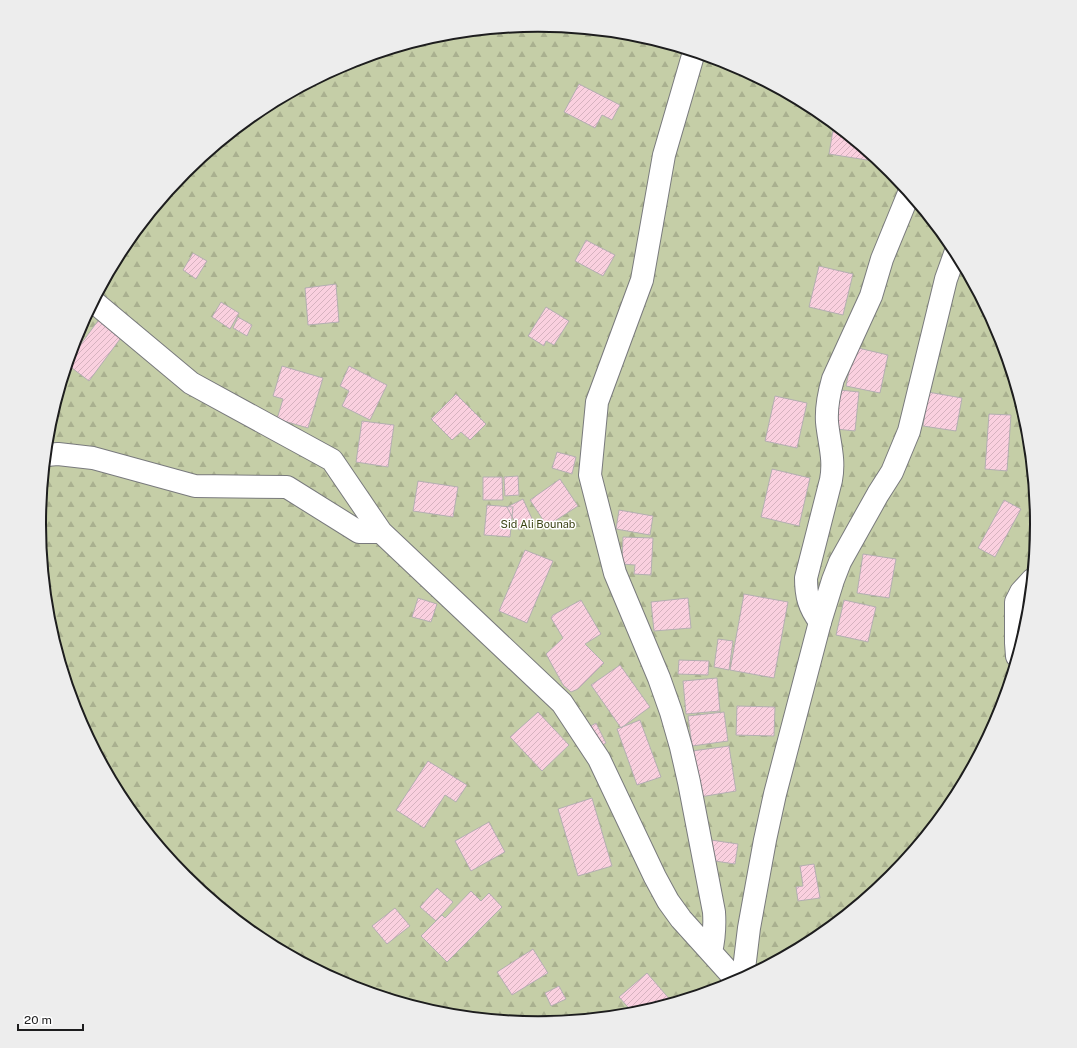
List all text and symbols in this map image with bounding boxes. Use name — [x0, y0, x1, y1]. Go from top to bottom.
park label: Sid Ali Bounab — [501, 518, 576, 530]
scale bar — [18, 1006, 83, 1032]
text: 20 m — [24, 1013, 52, 1027]

